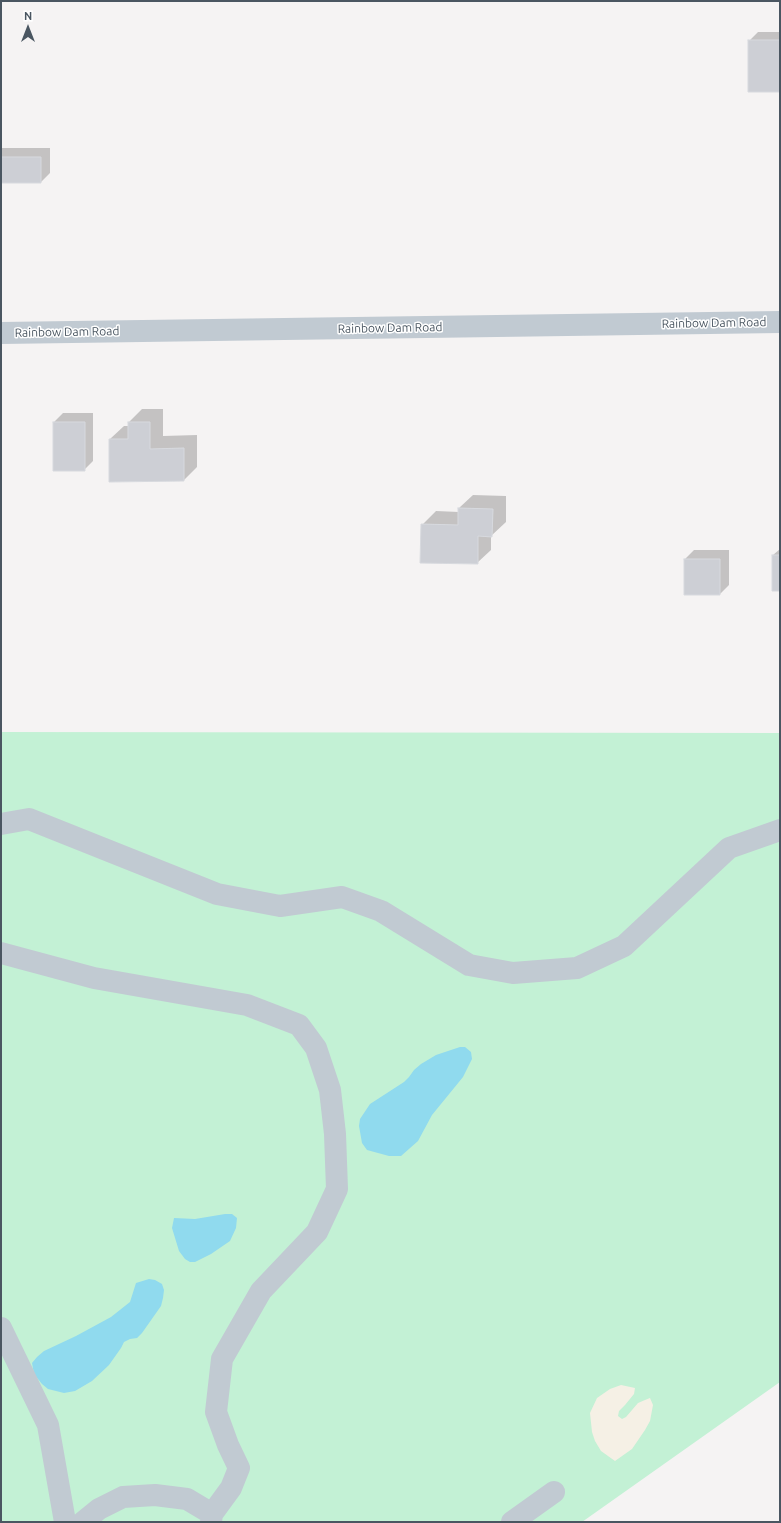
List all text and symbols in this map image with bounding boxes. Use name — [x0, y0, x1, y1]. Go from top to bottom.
north arrow — [8, 8, 48, 48]
text: N — [24, 10, 32, 22]
street label: Rainbow Dam Road — [661, 315, 767, 331]
street label: Rainbow Dam Road — [337, 320, 443, 336]
street label: Rainbow Dam Road — [14, 324, 120, 340]

